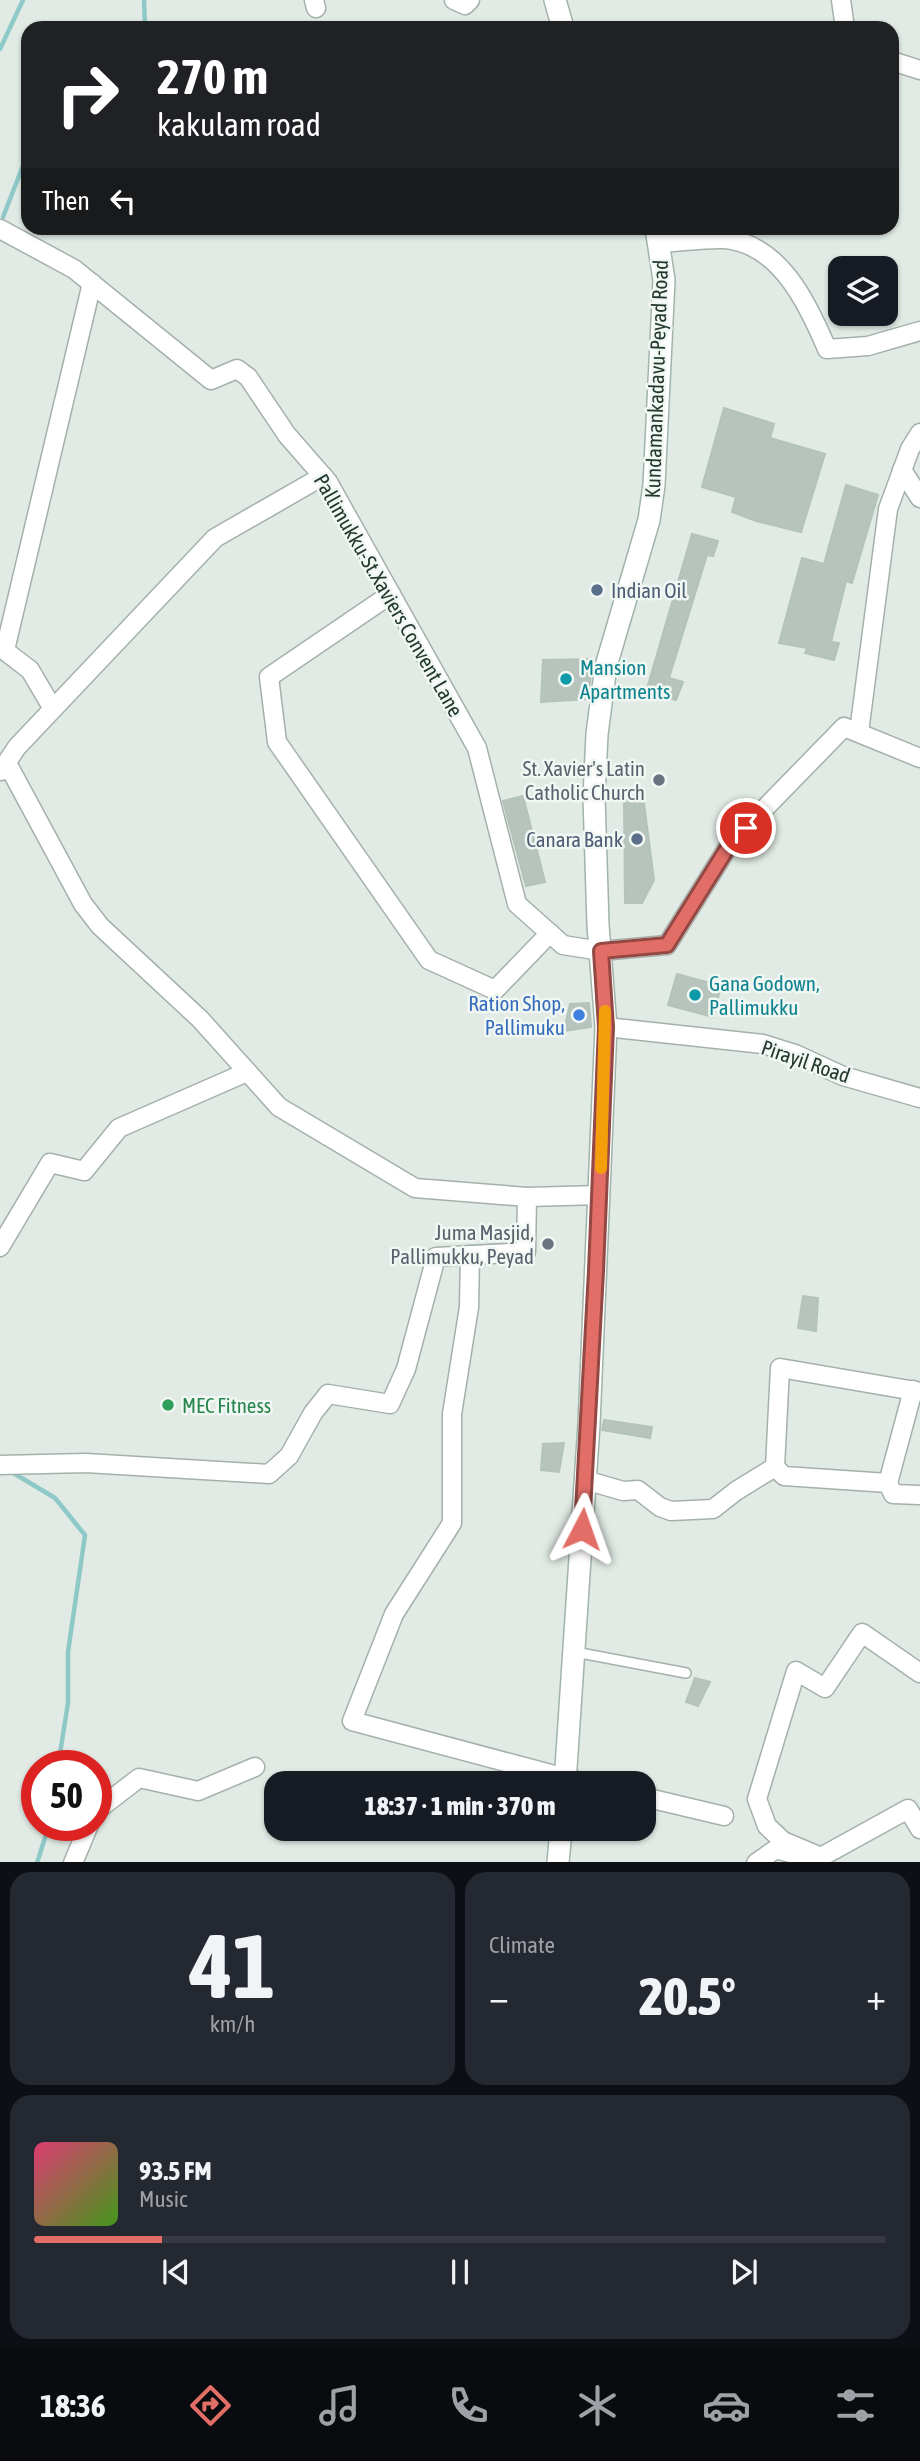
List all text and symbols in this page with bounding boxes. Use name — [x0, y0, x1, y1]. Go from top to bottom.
text: 270 m — [157, 48, 268, 104]
icon: right — [42, 49, 133, 140]
text: kakulam road — [157, 106, 321, 143]
icon: left — [104, 182, 142, 220]
text: Then — [42, 186, 90, 216]
map controls — [828, 256, 898, 326]
button: layers — [828, 256, 898, 326]
street label: Kundamankadavu-Peyad Road — [640, 259, 672, 499]
street label: Pallimukku-St.Xaviers Convent Lane — [310, 469, 468, 721]
place label: Indian Oil — [611, 578, 687, 602]
marker: Indian Oil — [589, 582, 605, 598]
place label: Mansion Apartments — [580, 655, 670, 703]
marker: Mansion Apartments — [558, 671, 574, 687]
place label: St. Xavier's Latin Catholic Church — [522, 756, 645, 804]
marker: St. Xavier's Latin Catholic Church — [651, 772, 667, 788]
pin — [716, 798, 776, 858]
icon: arrive — [727, 809, 765, 847]
place label: Canara Bank — [526, 827, 623, 851]
marker: Canara Bank — [629, 831, 645, 847]
place label: Gana Godown, Pallimukku — [709, 971, 820, 1019]
marker: Gana Godown, Pallimukku — [687, 987, 703, 1003]
place label: Ration Shop, Pallimuku — [468, 991, 565, 1039]
marker: Ration Shop, Pallimuku — [571, 1007, 587, 1023]
street label: Pirayil Road — [758, 1035, 854, 1087]
place label: Juma Masjid, Pallimukku, Peyad — [390, 1220, 534, 1268]
marker: Juma Masjid, Pallimukku, Peyad — [540, 1236, 556, 1252]
place label: MEC Fitness — [182, 1393, 271, 1417]
marker: MEC Fitness — [160, 1397, 176, 1413]
position arrow — [545, 1492, 619, 1566]
speed limit sign: 50 — [21, 1750, 112, 1841]
text: 18:37 · 1 min · 370 m — [365, 1791, 555, 1821]
text: 41 — [190, 1913, 275, 2017]
text: Climate — [489, 1932, 555, 1958]
text: 20.5° — [639, 1966, 736, 2026]
text: − — [489, 1975, 509, 2018]
text: + — [866, 1975, 886, 2018]
text: km/h — [210, 2011, 255, 2037]
text: 93.5 FM — [139, 2156, 212, 2186]
text: Music — [139, 2186, 187, 2212]
icon: previous — [157, 2253, 195, 2291]
icon: pause — [441, 2253, 479, 2291]
icon: next — [725, 2253, 763, 2291]
icon: directions — [186, 2381, 235, 2430]
icon: music — [315, 2381, 364, 2430]
icon: phone — [444, 2381, 493, 2430]
icon: climate — [573, 2381, 622, 2430]
icon: car — [702, 2381, 751, 2430]
icon: filters — [831, 2381, 880, 2430]
text: 18:36 — [40, 2387, 106, 2424]

